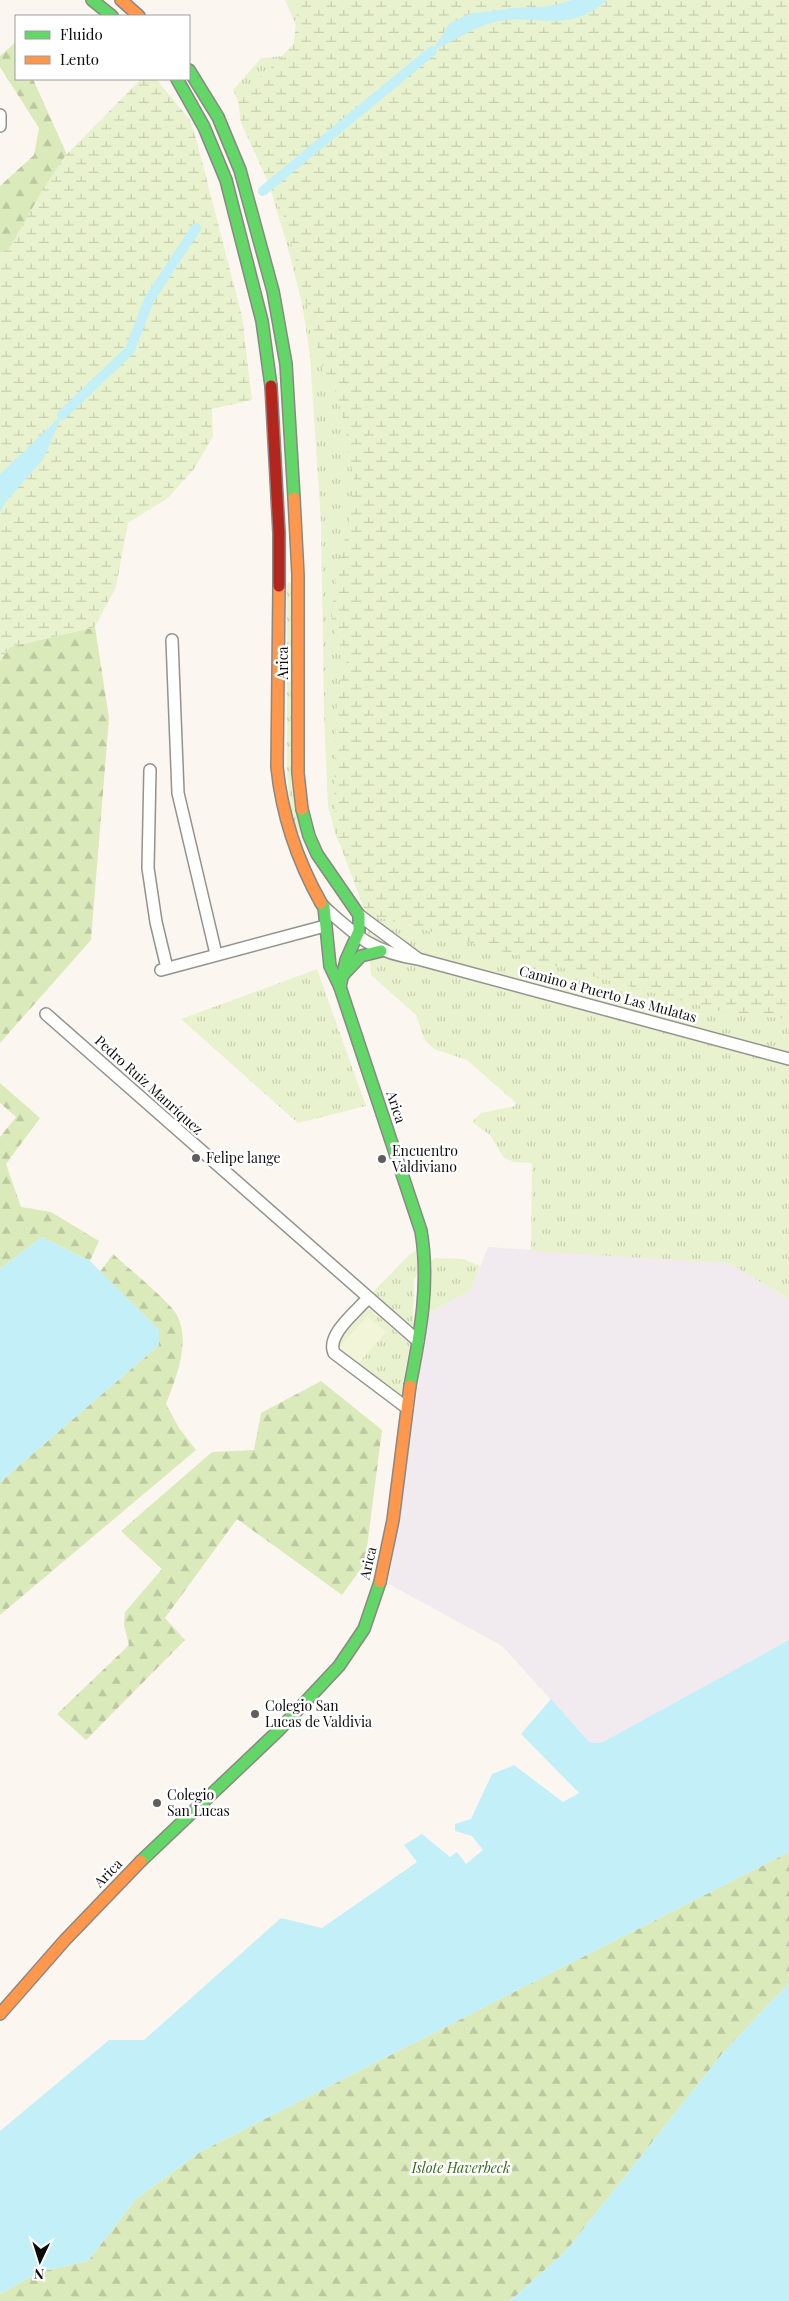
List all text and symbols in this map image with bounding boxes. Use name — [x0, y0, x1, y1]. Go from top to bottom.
legend — [15, 15, 190, 80]
text: Fluido — [60, 24, 103, 44]
text: Lento — [60, 49, 99, 69]
street label: Arica — [273, 647, 292, 680]
street label: Camino a Puerto Las Mulatas — [517, 961, 699, 1026]
street label: Pedro Ruiz Manríquez — [91, 1031, 208, 1139]
street label: Arica — [382, 1087, 411, 1125]
place label: Encuentro Valdiviano — [391, 1141, 458, 1176]
place label: Felipe lange — [206, 1148, 281, 1167]
marker: Felipe lange — [190, 1152, 202, 1164]
marker: Encuentro Valdiviano — [376, 1153, 388, 1165]
street label: Arica — [354, 1545, 380, 1582]
place label: Colegio San Lucas de Valdivia — [265, 1696, 372, 1731]
marker: Colegio San Lucas de Valdivia — [249, 1708, 261, 1720]
place label: Colegio San Lucas — [167, 1785, 230, 1820]
marker: Colegio San Lucas — [151, 1797, 163, 1809]
street label: Arica — [89, 1854, 126, 1892]
park label: Islote Haverbeck — [411, 2158, 510, 2177]
north arrow — [15, 2236, 65, 2286]
text: N — [33, 2265, 45, 2284]

